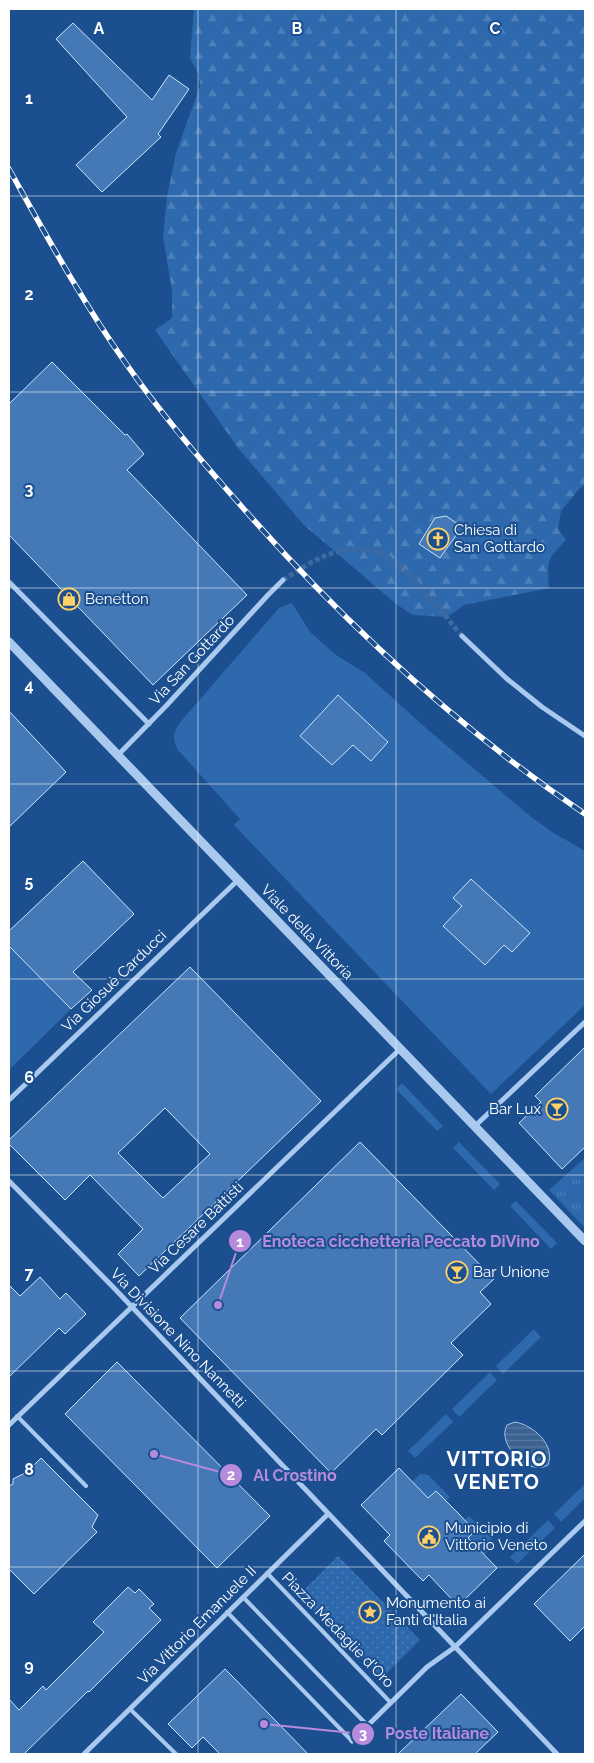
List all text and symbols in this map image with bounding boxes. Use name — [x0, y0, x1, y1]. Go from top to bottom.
text: A — [94, 19, 105, 38]
text: B — [292, 19, 303, 38]
text: C — [490, 19, 501, 38]
text: 1 — [25, 89, 33, 108]
text: 2 — [24, 285, 34, 304]
text: 3 — [25, 480, 34, 499]
place label: Chiesa di San Gottardo — [454, 521, 545, 556]
church icon: Chiesa di San Gottardo — [426, 527, 450, 551]
shop icon: Benetton — [57, 587, 81, 611]
place label: Benetton — [85, 590, 149, 608]
street label: Via San Gottardo — [146, 611, 238, 709]
text: 4 — [24, 676, 34, 695]
text: 5 — [25, 872, 34, 891]
street label: Viale della Vittoria — [257, 881, 357, 983]
street label: Via Giosuè Carducci — [58, 926, 170, 1036]
text: 6 — [24, 1068, 34, 1087]
bar icon: Bar Lux — [545, 1097, 569, 1121]
place label: Bar Lux — [489, 1100, 541, 1118]
street label: Via Cesare Battisti — [145, 1178, 247, 1278]
callout: Enoteca cicchetteria Peccato DiVino — [227, 1226, 550, 1257]
text: Enoteca cicchetteria Peccato DiVino — [262, 1232, 540, 1251]
text: 1 — [236, 1233, 244, 1251]
bar icon: Bar Unione — [445, 1260, 469, 1284]
place label: Bar Unione — [473, 1263, 550, 1281]
text: 7 — [25, 1264, 34, 1283]
street label: Via Divisione Nino Nannetti — [107, 1264, 249, 1412]
district label: VITTORIO VENETO — [447, 1447, 547, 1494]
callout: Al Crostino — [218, 1459, 347, 1490]
text: 8 — [24, 1460, 34, 1479]
text: 2 — [227, 1466, 235, 1484]
text: Al Crostino — [253, 1466, 337, 1485]
place label: Municipio di Vittorio Veneto — [445, 1519, 547, 1554]
public building icon: Municipio di Vittorio Veneto — [417, 1525, 441, 1549]
street label: Via Vittorio Emanuele II — [134, 1562, 260, 1688]
street label: Piazza Medaglie d'Oro — [278, 1569, 398, 1692]
place label: Monumento ai Fanti d'Italia — [386, 1594, 486, 1629]
place icon: Monumento ai Fanti d'Italia — [358, 1600, 382, 1624]
text: 9 — [24, 1656, 34, 1675]
callout: Poste Italiane — [350, 1718, 499, 1749]
text: Poste Italiane — [385, 1724, 490, 1743]
text: 3 — [359, 1725, 367, 1743]

